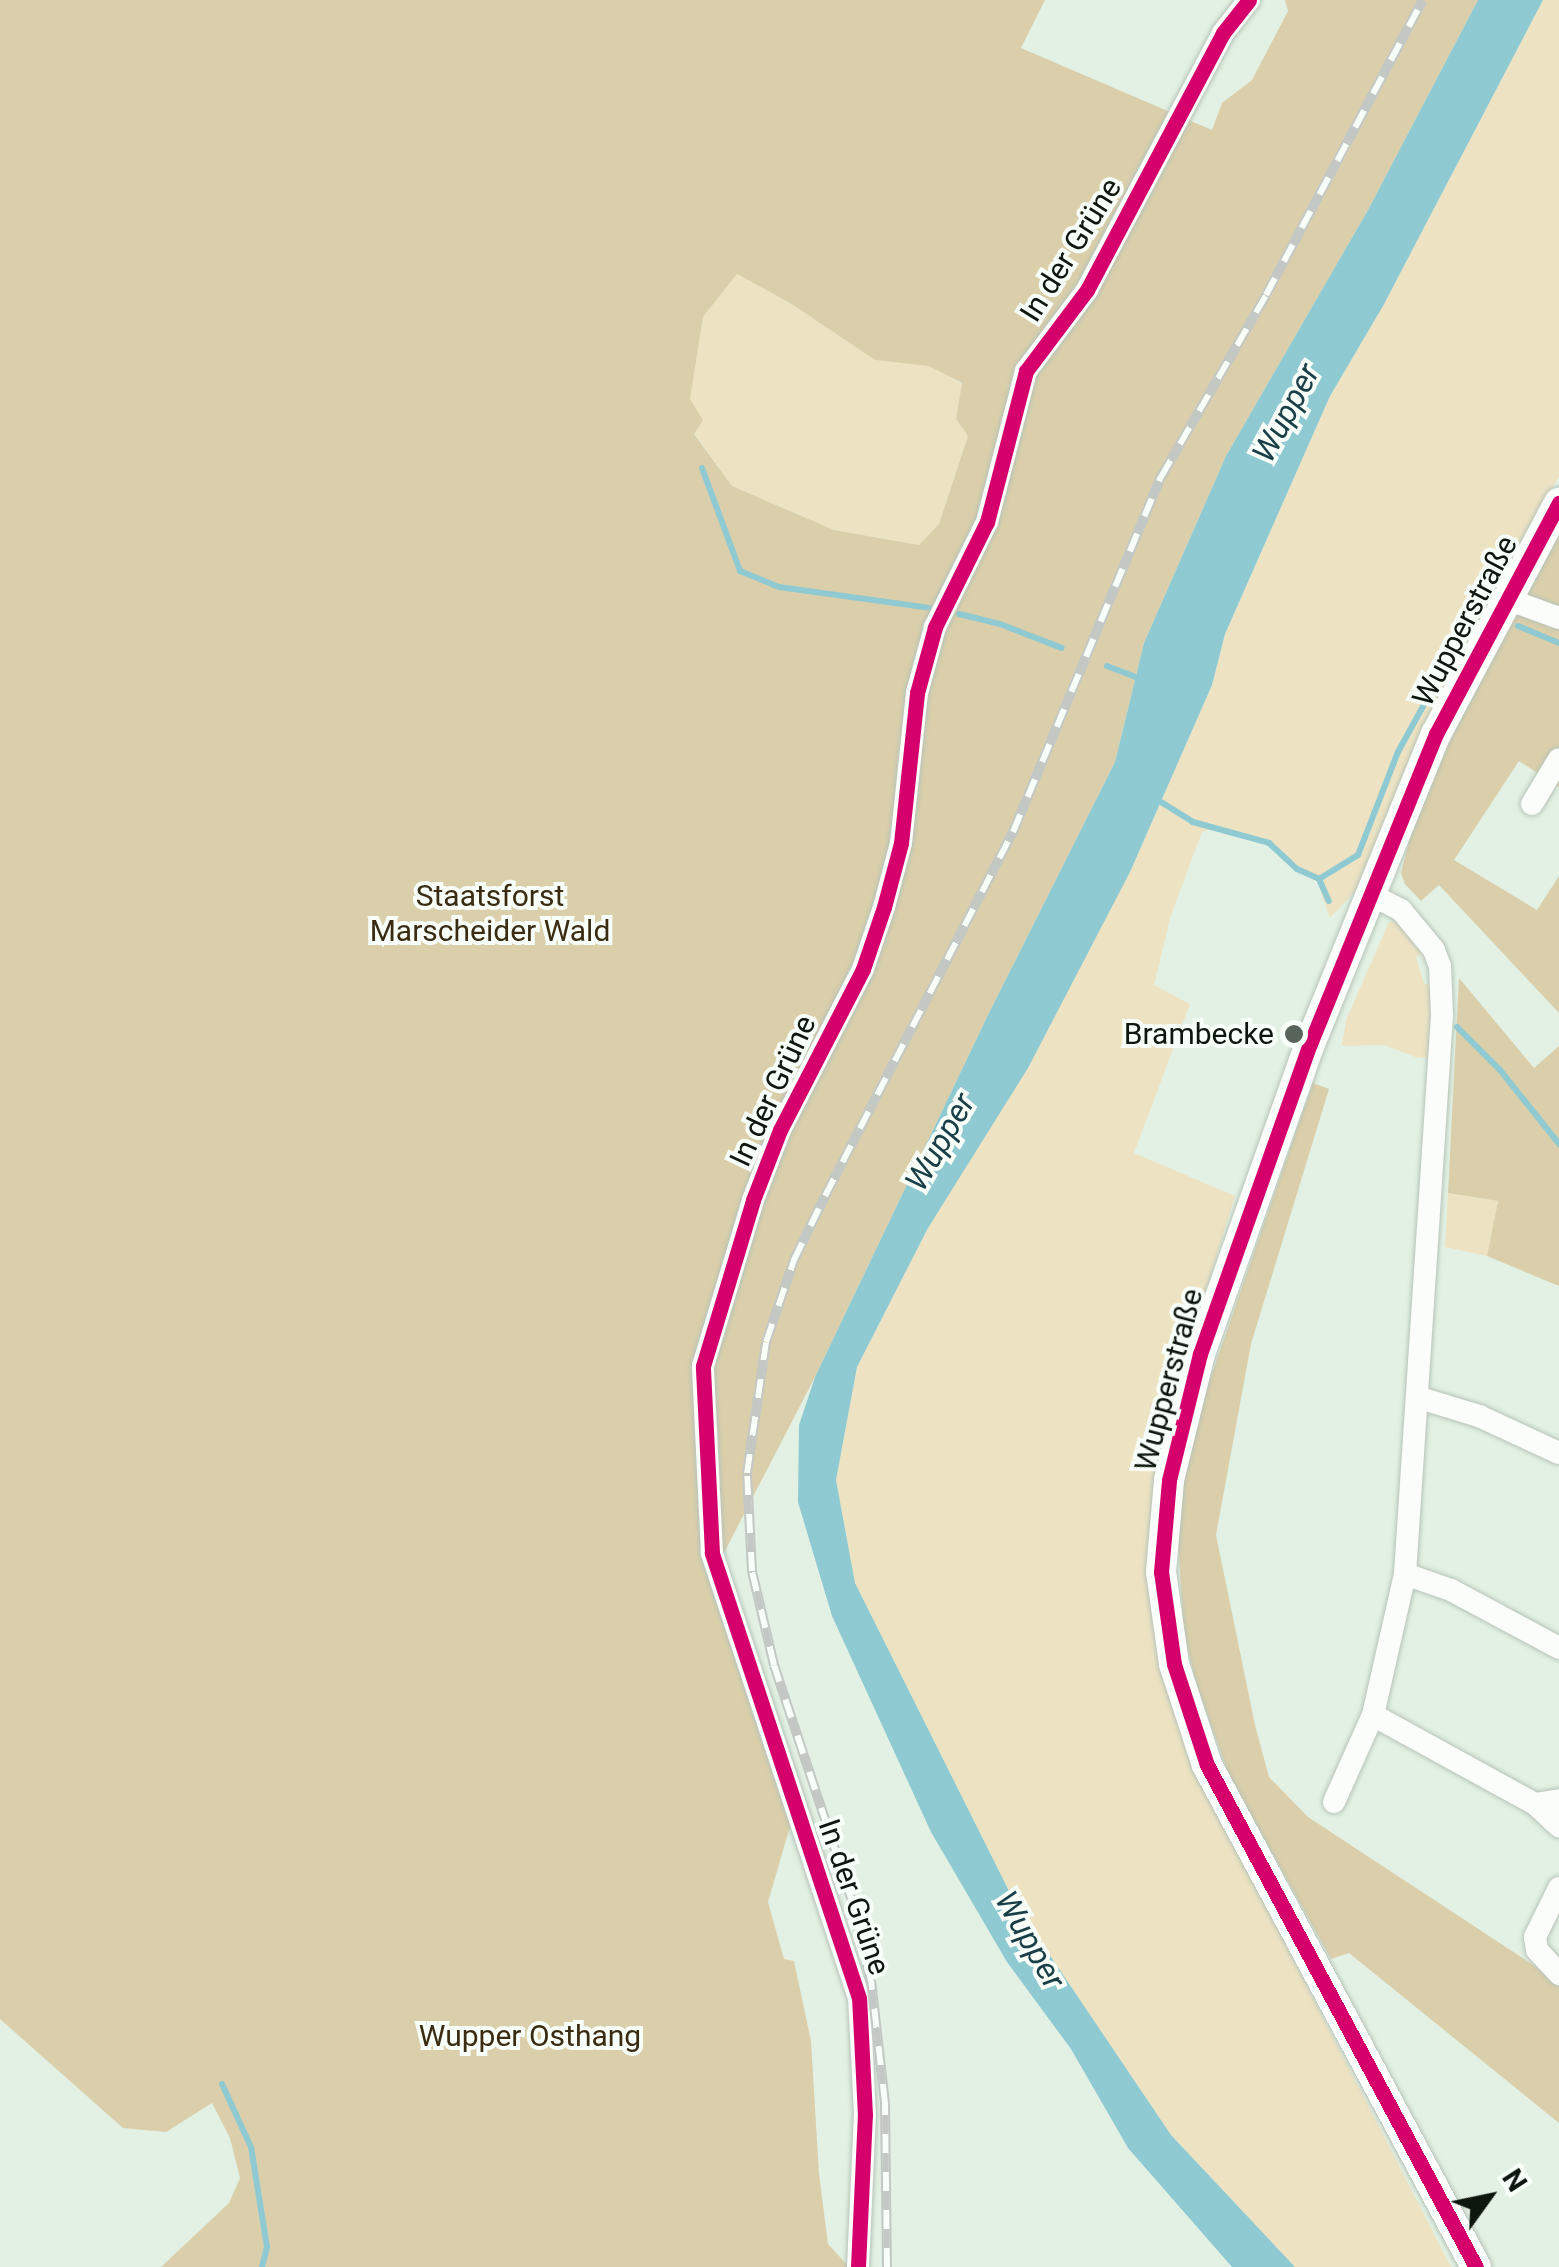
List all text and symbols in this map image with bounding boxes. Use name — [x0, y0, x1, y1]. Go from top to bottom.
street label: In der Grüne — [1013, 172, 1129, 328]
water label: Wupper — [1244, 357, 1328, 469]
street label: Wupperstraße — [1405, 530, 1525, 712]
park label: Staatsforst Marscheider Wald — [370, 878, 610, 948]
street label: In der Grüne — [722, 1010, 824, 1172]
place label: Brambecke — [1124, 1016, 1274, 1052]
marker: Brambecke — [1283, 1023, 1305, 1045]
water label: Wupper — [897, 1086, 983, 1198]
street label: Wupperstraße — [1127, 1285, 1211, 1475]
street label: In der Grüne — [811, 1814, 897, 1980]
water label: Wupper — [987, 1884, 1073, 1996]
park label: Wupper Osthang — [419, 2018, 641, 2054]
north arrow — [1439, 2147, 1539, 2247]
text: N — [1495, 2163, 1534, 2198]

